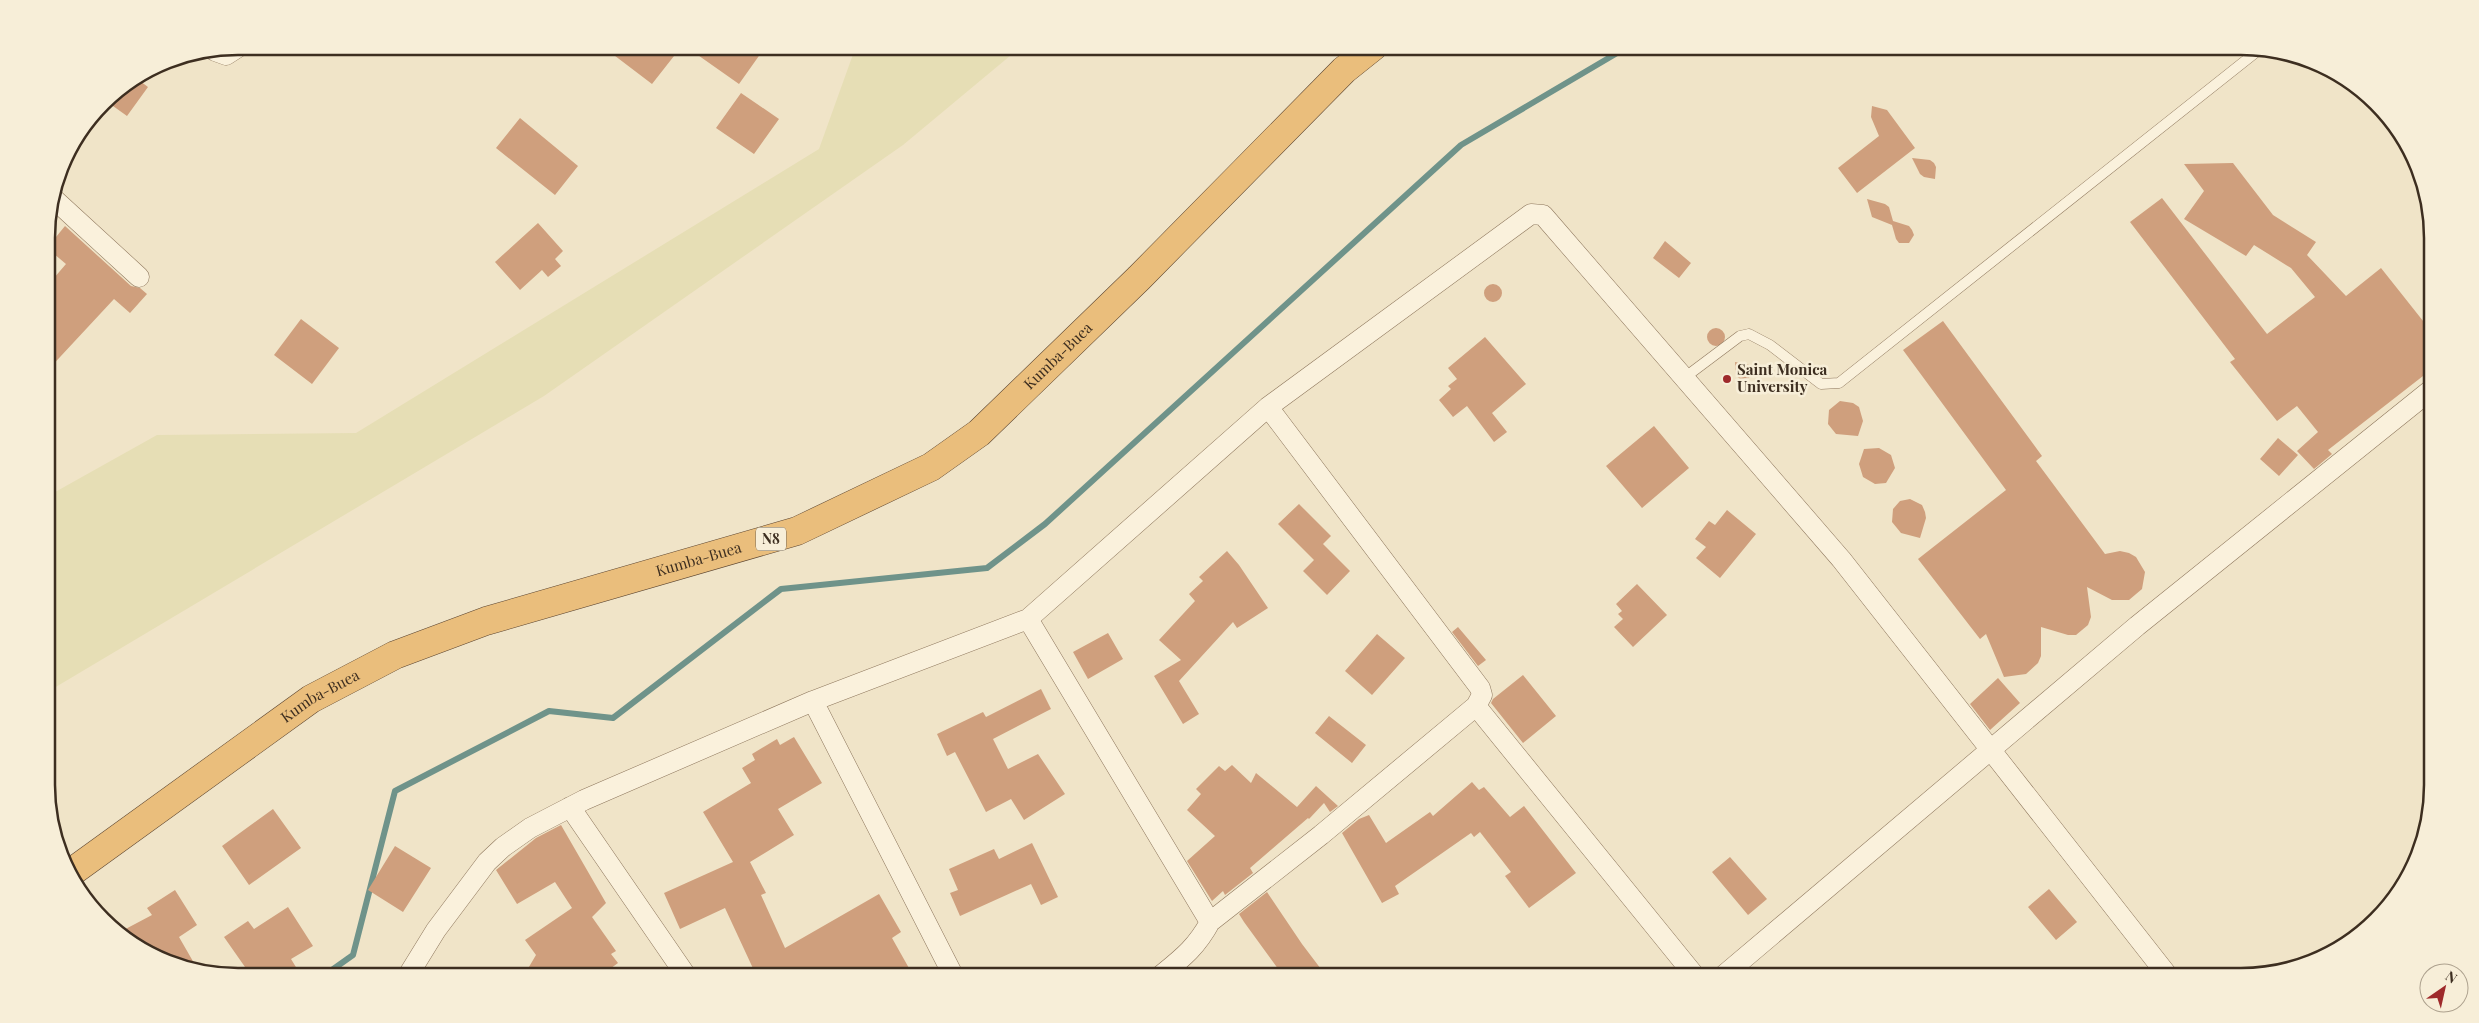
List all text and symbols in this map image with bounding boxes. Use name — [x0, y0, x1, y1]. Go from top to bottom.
street label: Kumba-Buea — [1019, 317, 1097, 393]
place label: Saint Monica University — [1737, 359, 1828, 396]
marker: Saint Monica University — [1721, 373, 1733, 385]
road number: N8 — [756, 528, 786, 550]
street label: Kumba-Buea — [653, 536, 744, 580]
street label: Kumba-Buea — [276, 664, 363, 727]
north arrow — [2419, 963, 2469, 1013]
text: N — [2442, 966, 2461, 988]

